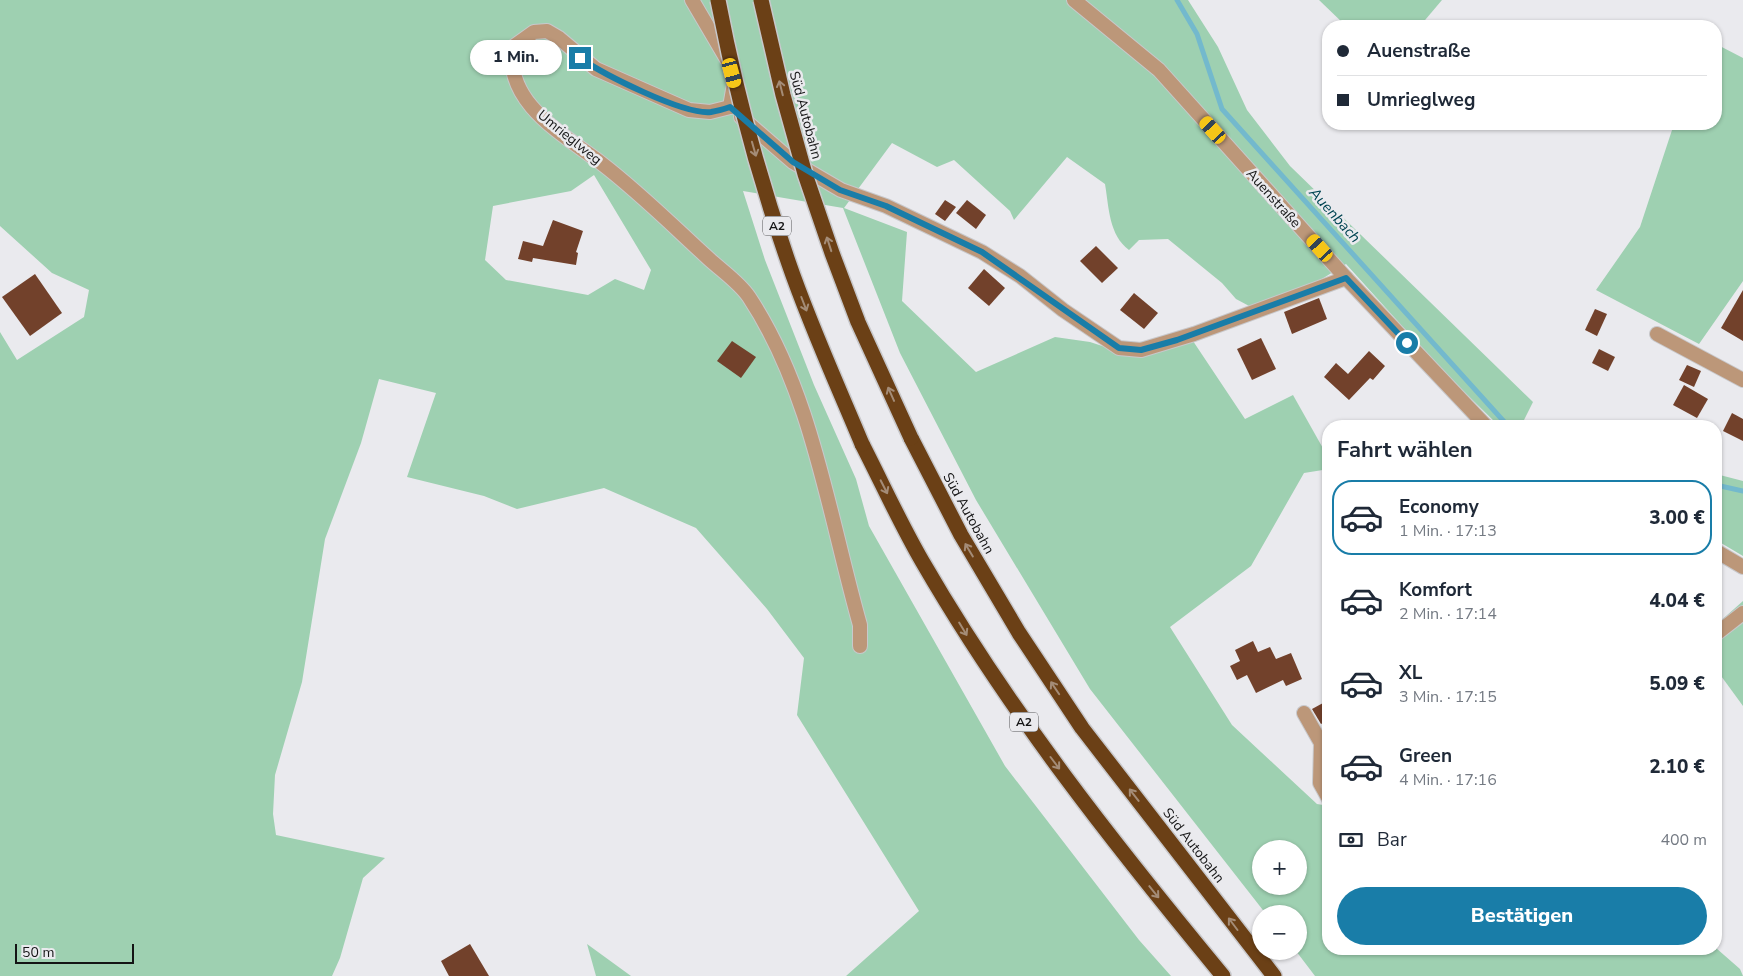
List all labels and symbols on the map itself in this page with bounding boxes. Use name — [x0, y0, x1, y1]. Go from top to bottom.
callout: 1 Min. — [470, 40, 562, 76]
route end — [569, 47, 591, 69]
car — [720, 57, 743, 89]
street label: Süd Autobahn — [785, 69, 826, 161]
one-way arrow — [776, 81, 786, 97]
street label: Umrieglweg — [534, 106, 606, 169]
car — [1197, 114, 1228, 146]
one-way arrow — [749, 141, 759, 157]
street label: Auenstraße — [1242, 165, 1305, 232]
water label: Auenbach — [1304, 182, 1365, 247]
road number: A2 — [763, 217, 791, 236]
car — [1304, 232, 1335, 264]
one-way arrow — [823, 236, 833, 252]
one-way arrow — [800, 296, 809, 311]
route start — [1396, 332, 1418, 354]
one-way arrow — [885, 387, 895, 402]
street label: Süd Autobahn — [938, 469, 999, 557]
one-way arrow — [880, 479, 889, 494]
one-way arrow — [964, 543, 974, 557]
one-way arrow — [957, 622, 968, 636]
one-way arrow — [1050, 681, 1060, 695]
road number: A2 — [1010, 712, 1038, 732]
one-way arrow — [1049, 756, 1060, 769]
one-way arrow — [1129, 789, 1140, 802]
street label: Süd Autobahn — [1158, 804, 1229, 887]
one-way arrow — [1148, 885, 1159, 898]
one-way arrow — [1228, 918, 1239, 931]
scale bar — [15, 941, 134, 964]

